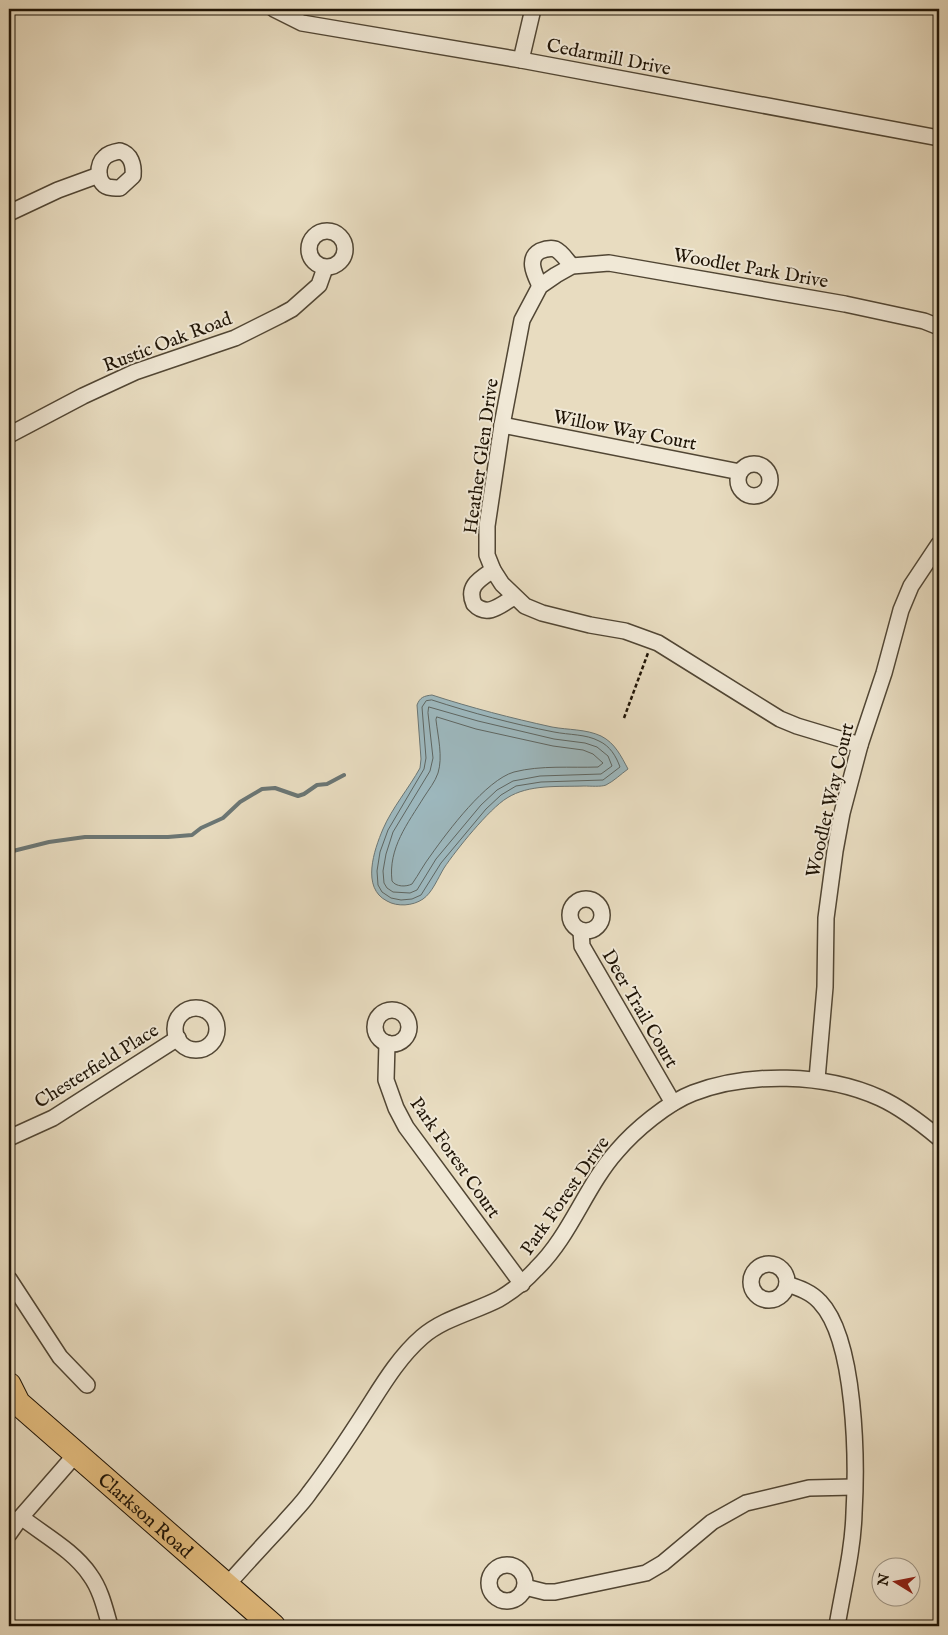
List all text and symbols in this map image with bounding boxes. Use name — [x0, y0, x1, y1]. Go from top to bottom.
street label: Cedarmill Drive — [544, 34, 673, 82]
street label: Woodlet Park Drive — [671, 244, 830, 294]
street label: Rustic Oak Road — [100, 307, 236, 378]
street label: Heather Glen Drive — [459, 377, 505, 536]
street label: Willow Way Court — [551, 405, 699, 457]
street label: Woodlet Way Court — [802, 720, 860, 880]
street label: Deer Trail Court — [596, 945, 683, 1073]
street label: Chesterfield Place — [31, 1019, 164, 1114]
street label: Park Forest Court — [404, 1093, 505, 1224]
street label: Park Forest Drive — [516, 1132, 616, 1260]
street label: Clarkson Road — [92, 1468, 198, 1565]
north arrow — [870, 1558, 920, 1608]
text: N — [874, 1572, 894, 1588]

